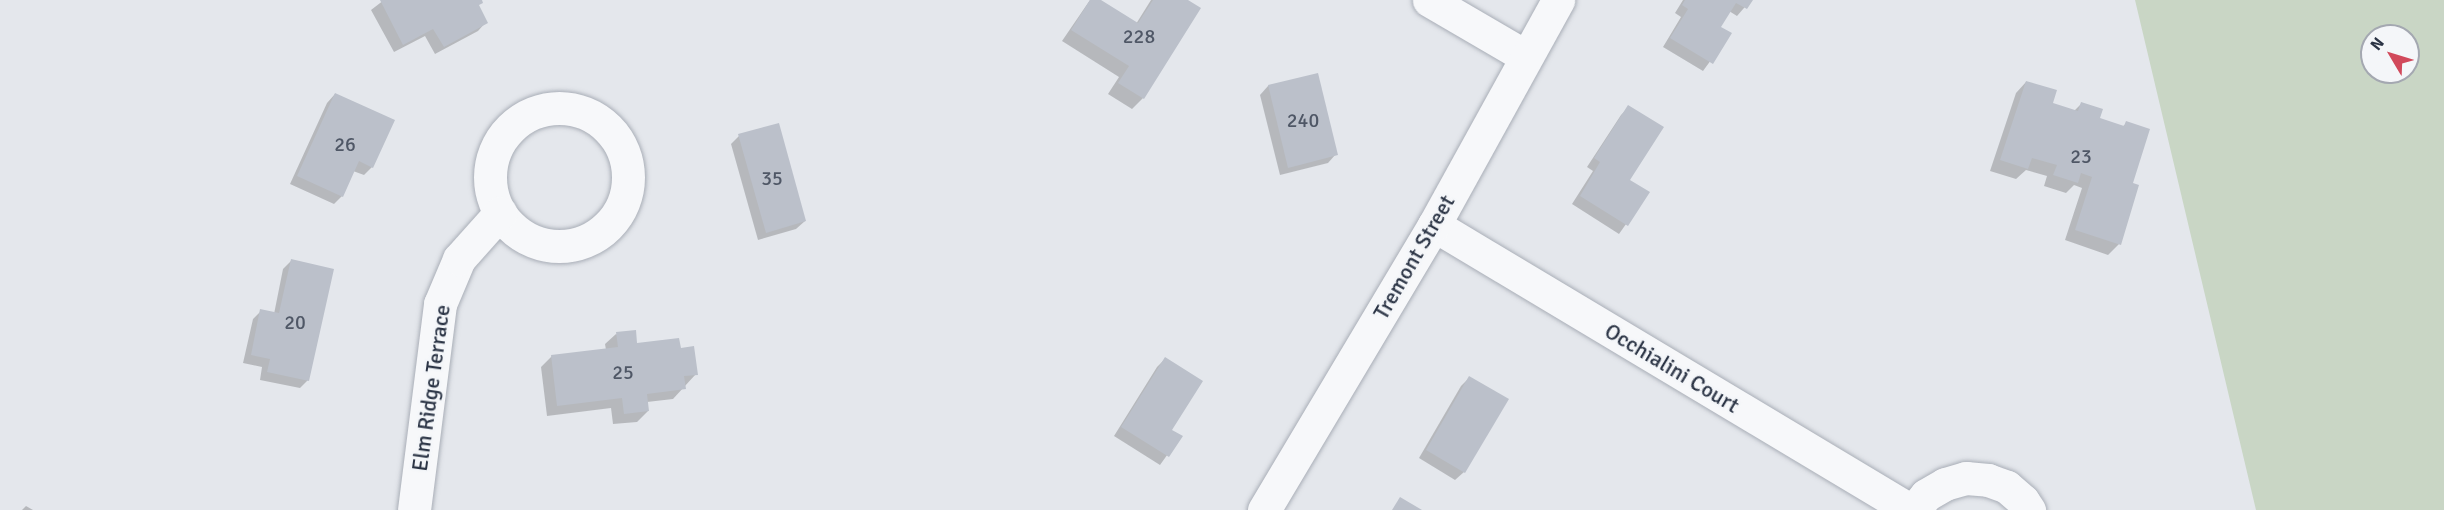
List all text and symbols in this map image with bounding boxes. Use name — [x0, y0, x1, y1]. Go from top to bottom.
house number: 228 — [1123, 24, 1155, 48]
north arrow — [2360, 24, 2420, 84]
text: N — [2366, 34, 2389, 55]
house number: 240 — [1287, 108, 1319, 132]
house number: 26 — [334, 132, 356, 156]
house number: 23 — [2070, 144, 2092, 168]
house number: 35 — [761, 166, 783, 190]
street label: Tremont Street — [1368, 190, 1460, 324]
street label: Elm Ridge Terrace — [406, 303, 456, 473]
house number: 20 — [284, 310, 306, 334]
street label: Occhialini Court — [1600, 318, 1744, 418]
house number: 25 — [612, 360, 634, 384]

